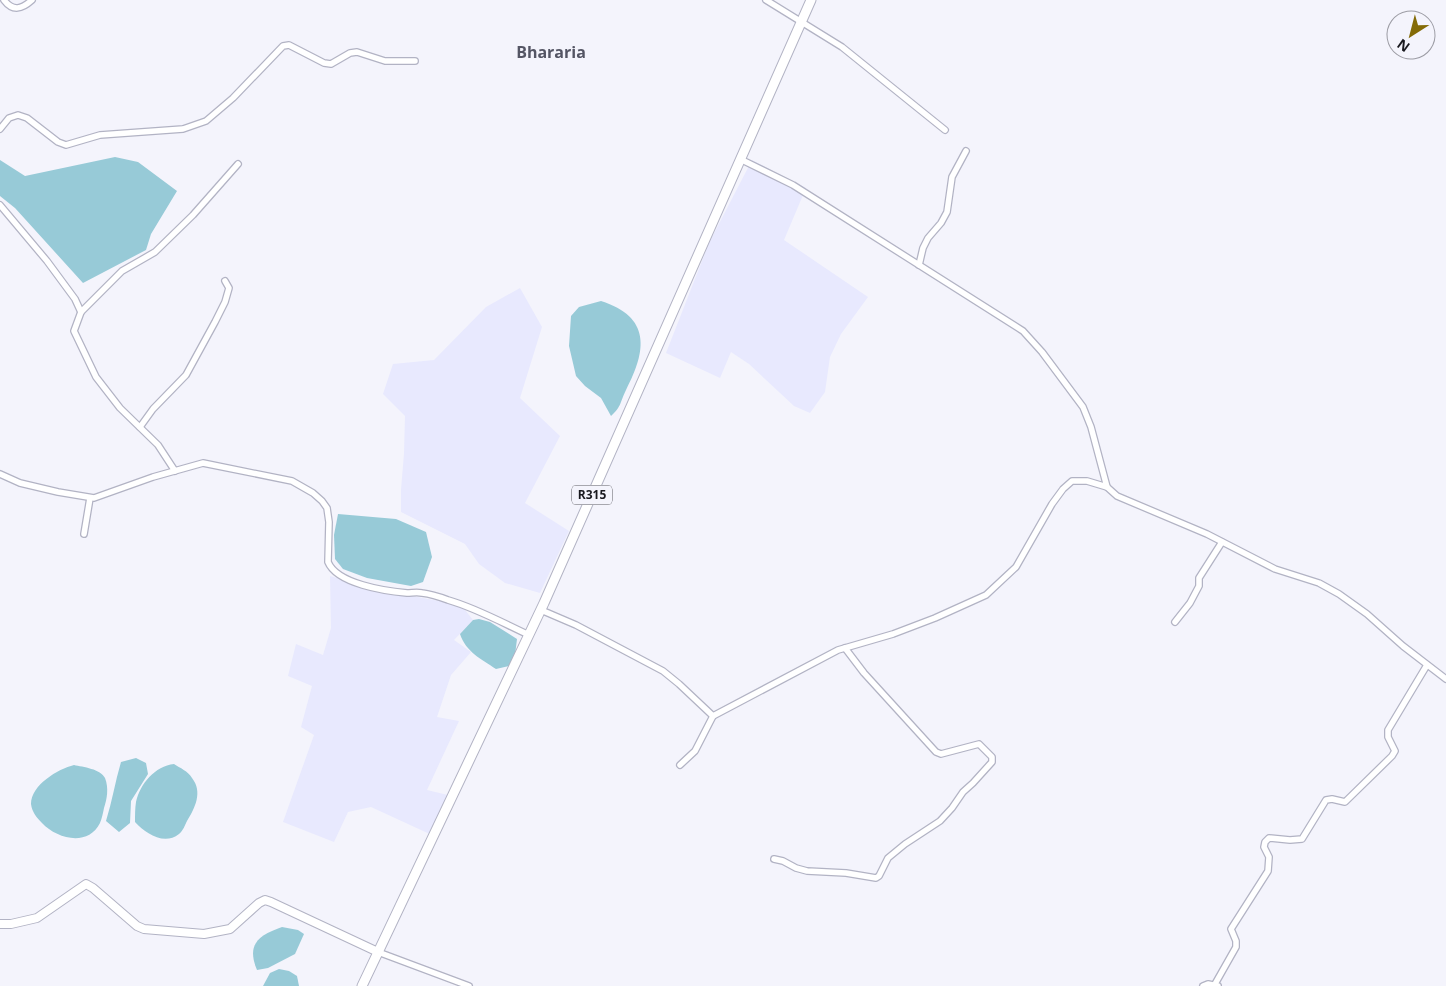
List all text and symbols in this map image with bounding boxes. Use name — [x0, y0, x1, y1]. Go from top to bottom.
north arrow — [1386, 10, 1436, 60]
text: N — [1393, 35, 1413, 57]
district label: Bhararia — [516, 41, 586, 63]
road number: R315 — [572, 486, 612, 504]

